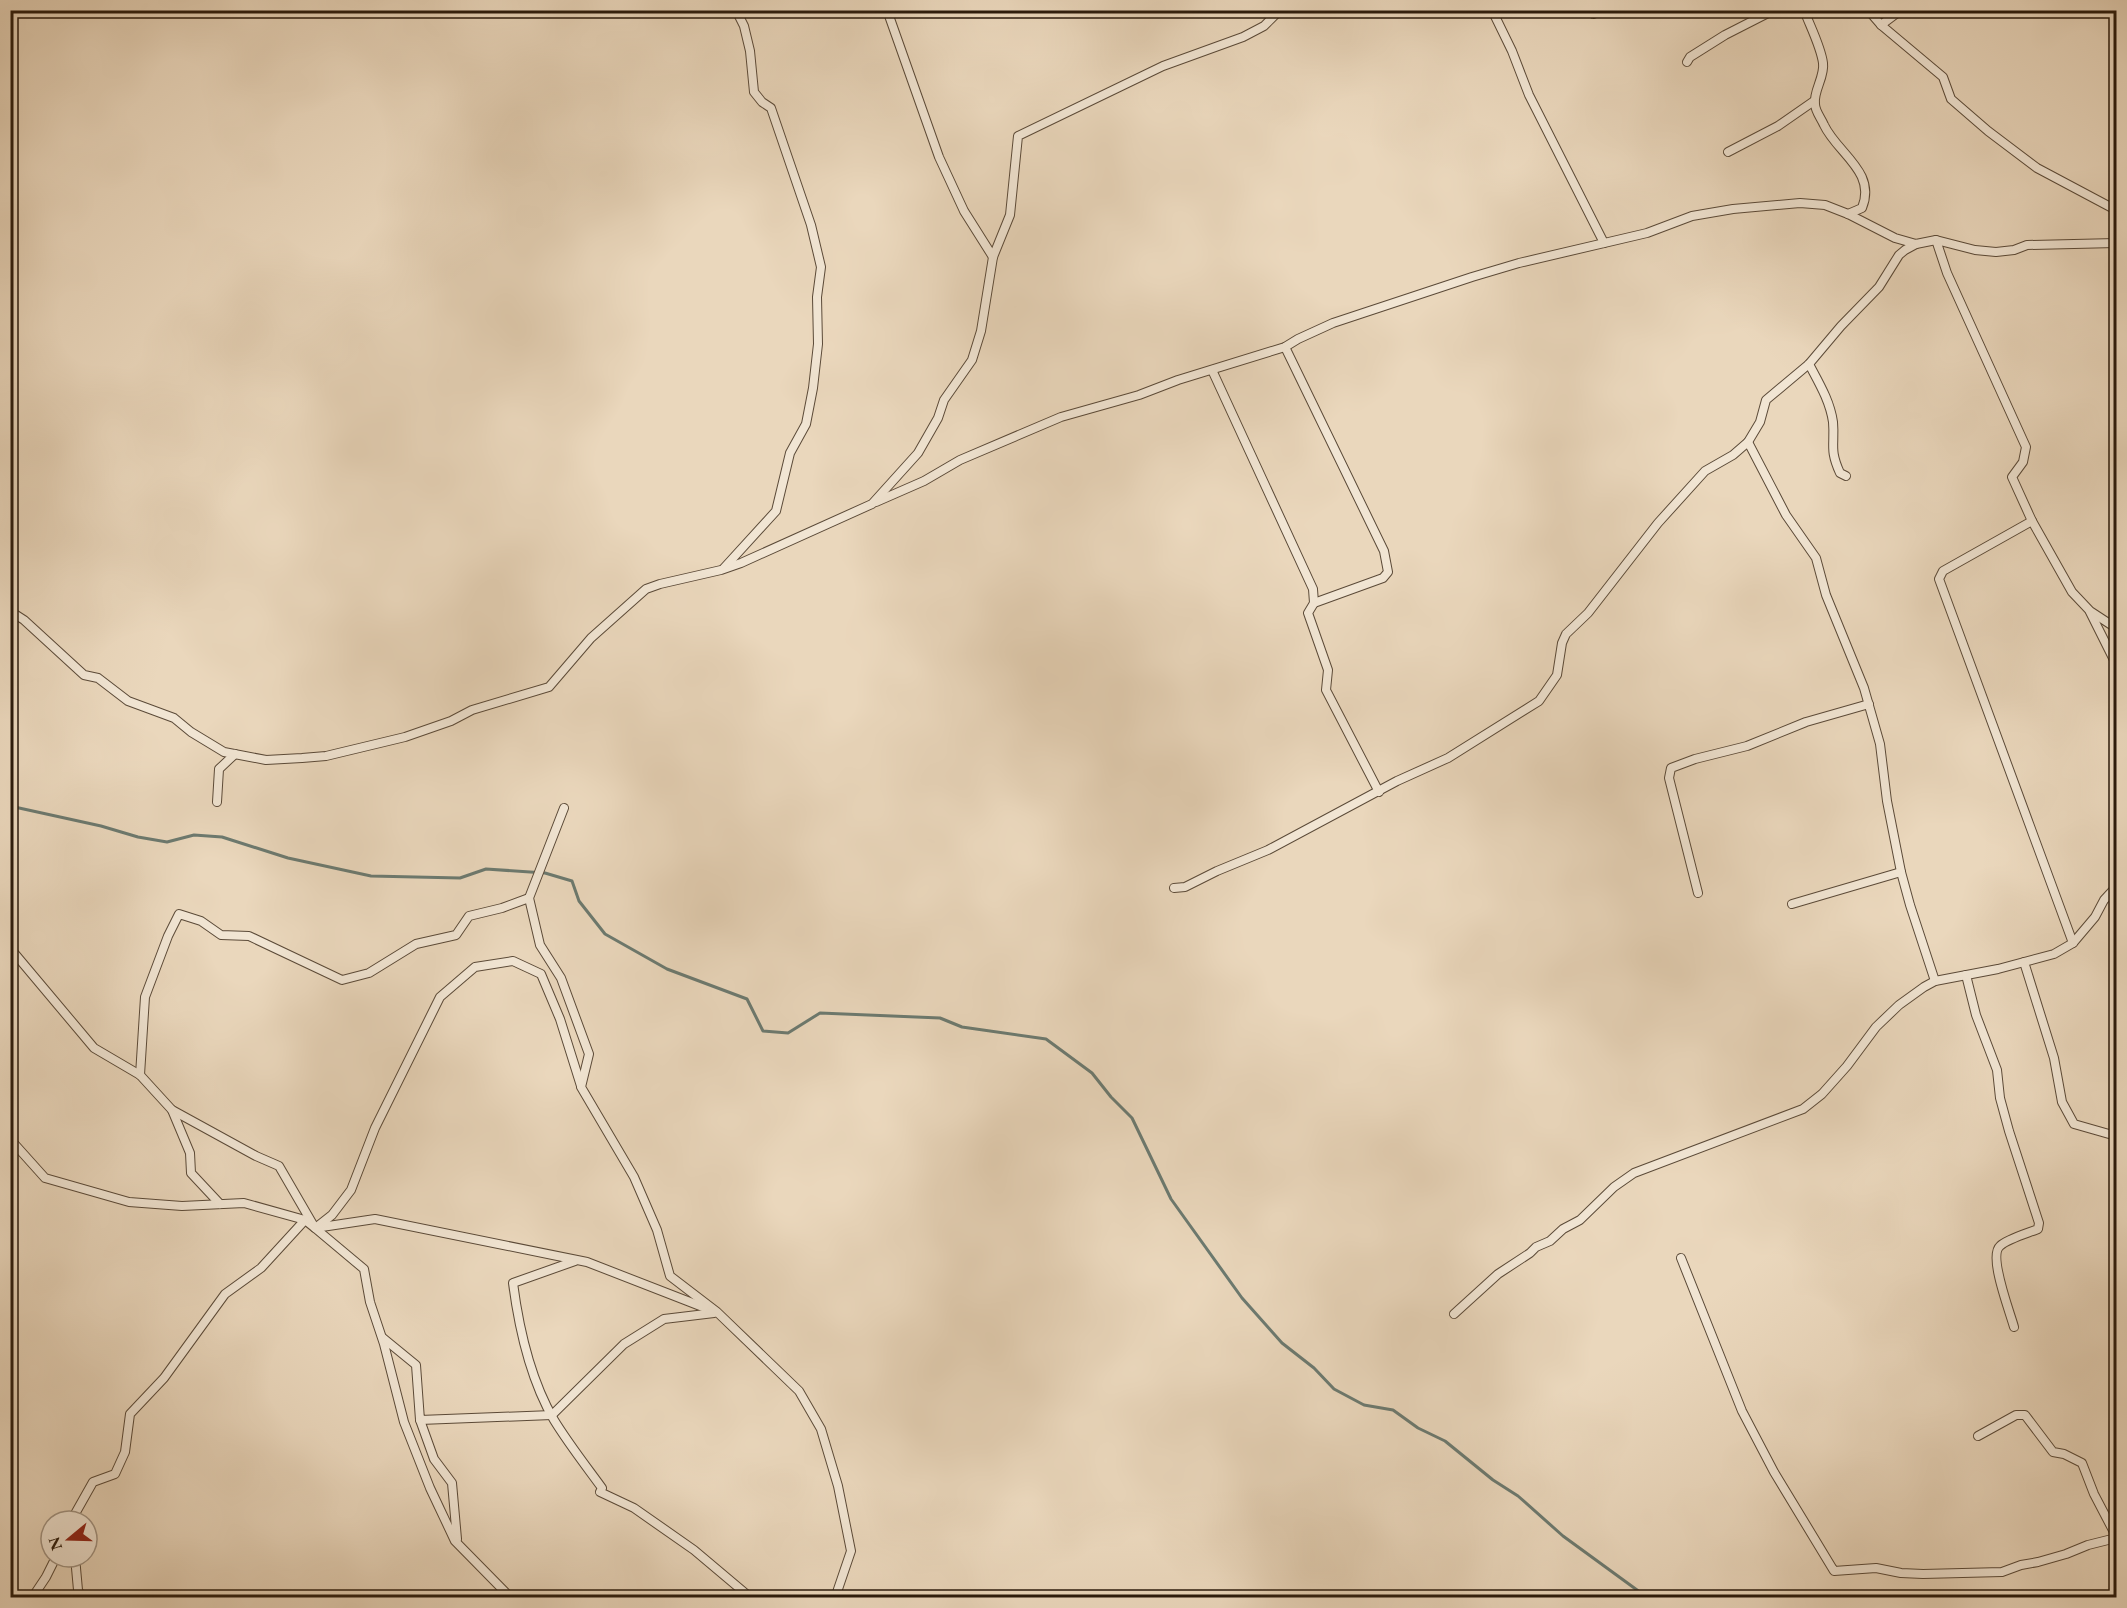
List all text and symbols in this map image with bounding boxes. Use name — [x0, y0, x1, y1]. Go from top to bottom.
north arrow — [39, 1509, 99, 1569]
text: N — [43, 1534, 67, 1553]

